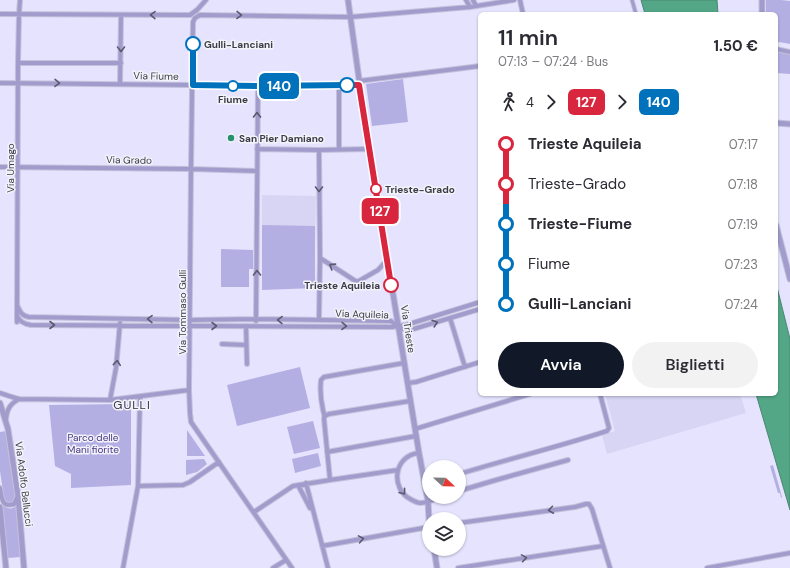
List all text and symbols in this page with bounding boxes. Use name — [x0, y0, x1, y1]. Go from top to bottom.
one-way arrow — [150, 11, 156, 19]
one-way arrow — [236, 11, 242, 19]
text: 11 min — [498, 23, 558, 52]
marker: Gulli-Lanciani — [185, 36, 201, 52]
text: 1.50 € — [713, 36, 758, 56]
place label: Gulli-Lanciani — [204, 38, 273, 51]
one-way arrow — [117, 46, 125, 52]
text: 07:13 – 07:24 · Bus — [498, 53, 608, 70]
street label: Via Fiume — [133, 69, 179, 83]
line badge: 140 — [256, 73, 302, 99]
text: 140 — [267, 77, 291, 95]
unlabelled marker — [339, 77, 355, 93]
one-way arrow — [54, 79, 60, 87]
marker: Fiume — [227, 80, 239, 92]
icon: walk — [498, 91, 520, 113]
icon: forward — [540, 91, 562, 113]
icon: forward — [611, 91, 633, 113]
place label: Fiume — [218, 93, 248, 106]
text: 127 — [576, 93, 597, 111]
text: 140 — [647, 93, 671, 111]
text: 4 — [526, 94, 534, 111]
one-way arrow — [253, 112, 262, 118]
place label: San Pier Damiano — [239, 132, 324, 145]
marker: San Pier Damiano — [226, 133, 236, 143]
text: Trieste Aquileia — [528, 134, 642, 154]
text: 07:17 — [729, 136, 758, 153]
street label: Via Umago — [4, 143, 17, 193]
street label: Via Grado — [106, 153, 152, 167]
text: Trieste-Grado — [528, 174, 626, 194]
text: 07:18 — [728, 176, 758, 193]
marker: Trieste-Grado — [370, 183, 382, 195]
place label: Trieste-Grado — [385, 183, 455, 196]
one-way arrow — [315, 186, 323, 192]
line badge: 127 — [357, 198, 403, 224]
text: 127 — [370, 202, 390, 220]
text: Trieste-Fiume — [528, 214, 632, 234]
text: 07:19 — [728, 216, 758, 233]
text: Fiume — [528, 254, 570, 274]
text: 07:23 — [725, 256, 758, 273]
one-way arrow — [330, 264, 337, 271]
street label: Via Tommaso Gulli — [176, 270, 189, 354]
one-way arrow — [252, 270, 261, 276]
marker: Trieste Aquileia — [383, 277, 399, 293]
place label: Trieste Aquileia — [304, 279, 380, 292]
text: Gulli-Lanciani — [528, 294, 631, 314]
text: 07:24 — [725, 296, 758, 313]
street label: Via Trieste — [398, 304, 418, 354]
street label: Via Aquileia — [335, 307, 389, 321]
one-way arrow — [147, 315, 153, 323]
one-way arrow — [277, 316, 283, 324]
one-way arrow — [431, 319, 438, 328]
one-way arrow — [49, 321, 55, 329]
one-way arrow — [211, 322, 217, 330]
one-way arrow — [341, 322, 347, 330]
button: Avvia — [498, 342, 624, 388]
button: Biglietti — [632, 342, 758, 388]
one-way arrow — [112, 360, 121, 366]
district label: GULLI — [113, 397, 151, 413]
park label: Parco delle Mani fiorite — [67, 431, 119, 456]
street label: Via Adolfo Bellucci — [12, 441, 36, 527]
north arrow — [422, 460, 466, 504]
map controls — [422, 460, 466, 556]
one-way arrow — [398, 488, 405, 495]
one-way arrow — [547, 505, 554, 514]
button: layers — [422, 512, 466, 556]
one-way arrow — [358, 535, 364, 544]
one-way arrow — [521, 554, 527, 563]

